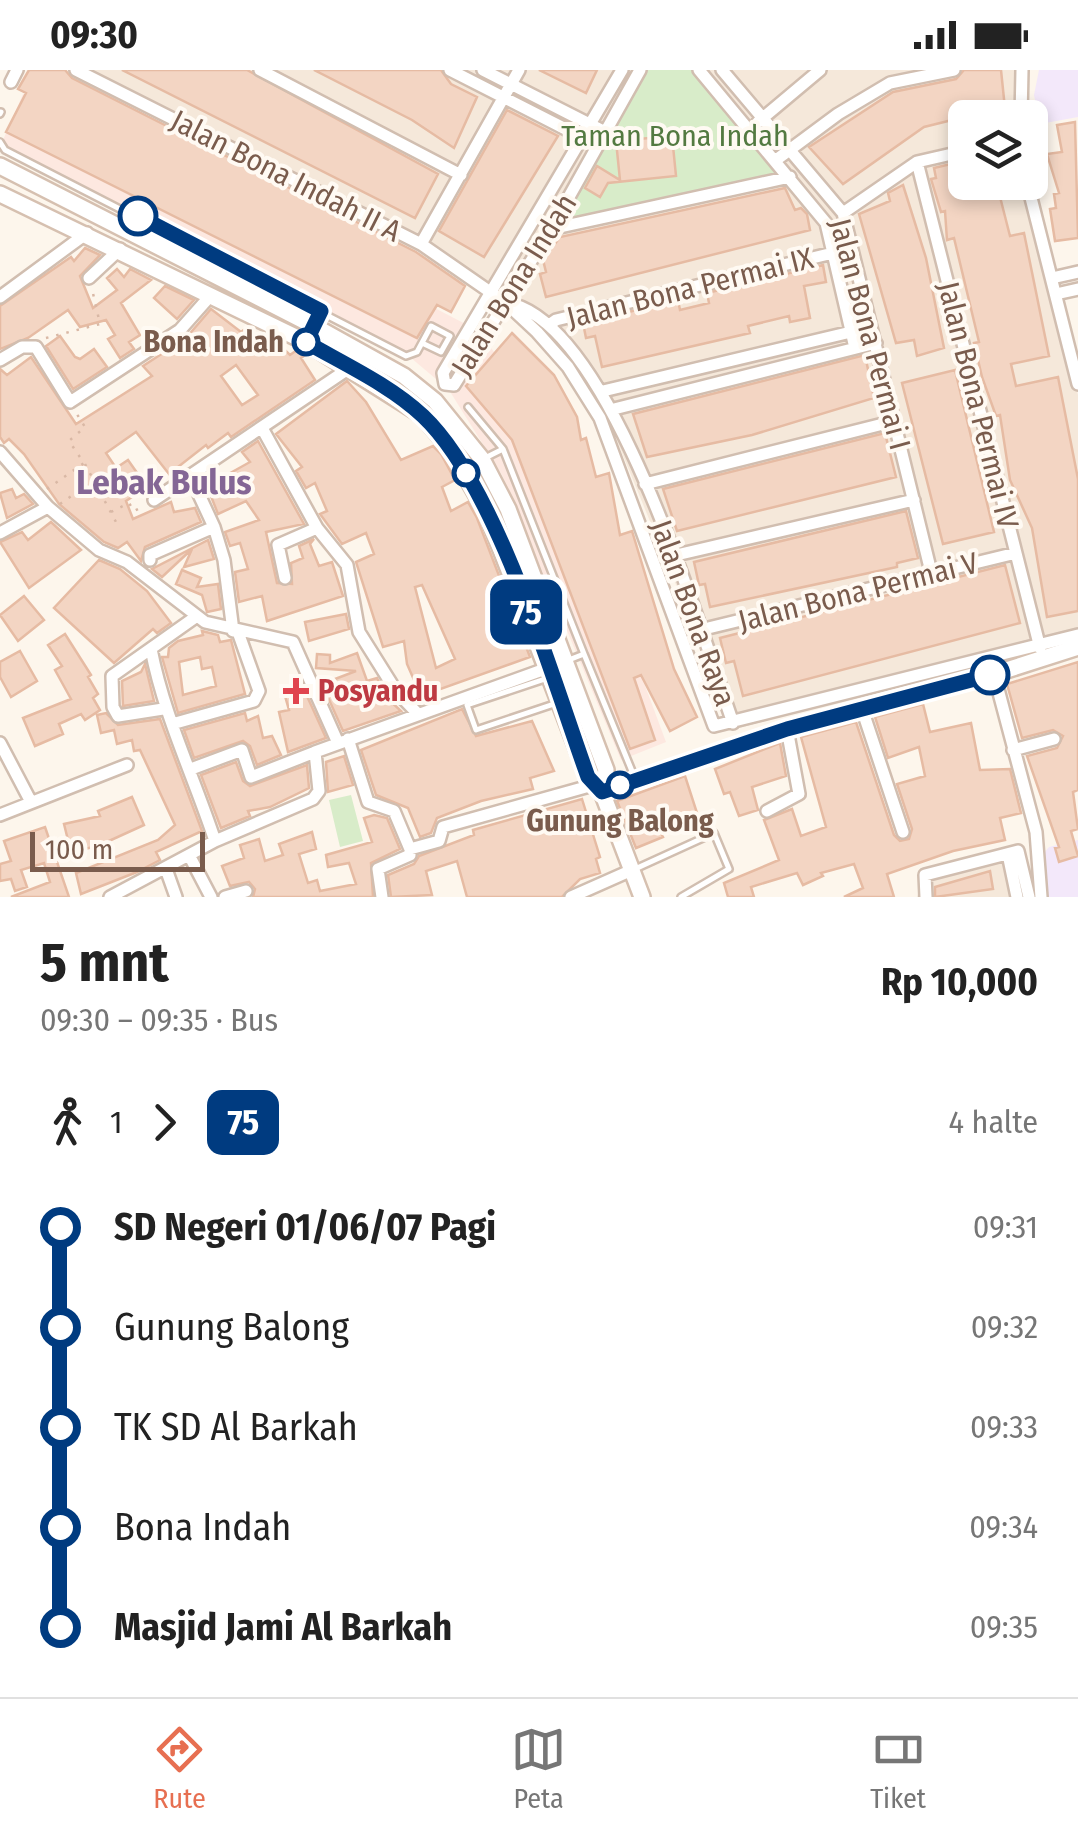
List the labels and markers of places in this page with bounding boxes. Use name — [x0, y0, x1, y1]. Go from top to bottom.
unlabelled marker — [119, 197, 157, 235]
place label: Bona Indah — [144, 324, 284, 360]
marker: Bona Indah — [293, 329, 319, 355]
unlabelled marker — [453, 460, 479, 486]
unlabelled marker — [971, 656, 1009, 694]
place label: Posyandu — [318, 673, 438, 709]
marker: Posyandu — [283, 678, 309, 704]
marker: Gunung Balong — [607, 772, 633, 798]
place label: Gunung Balong — [526, 803, 714, 839]

